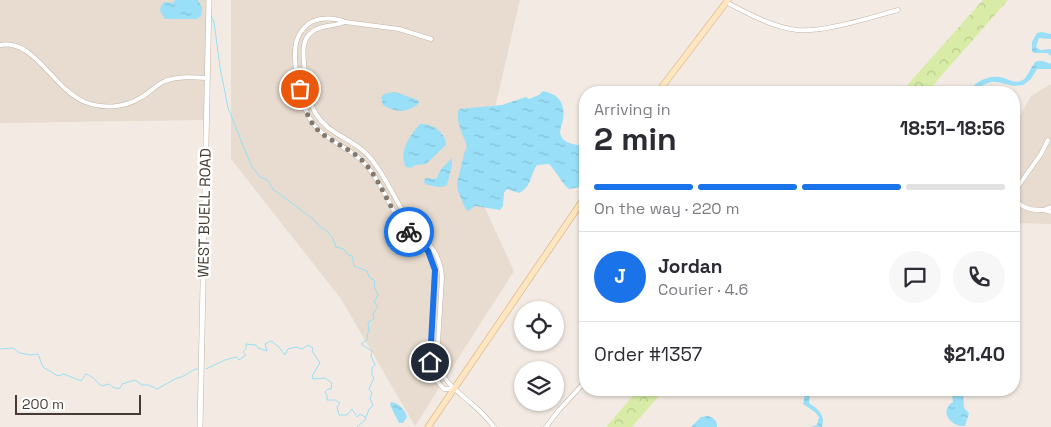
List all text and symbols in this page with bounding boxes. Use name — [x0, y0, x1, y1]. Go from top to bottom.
pin — [279, 68, 321, 110]
icon: bag — [286, 75, 314, 103]
text: Arriving in — [594, 99, 671, 120]
text: 18:51–18:56 — [900, 116, 1005, 141]
text: 2 min — [594, 119, 677, 159]
street label: WEST BUELL ROAD — [193, 148, 215, 278]
text: On the way · 220 m — [594, 198, 740, 219]
courier — [384, 207, 434, 257]
icon: bike — [395, 218, 423, 246]
button: chat — [889, 251, 941, 303]
button: phone — [953, 251, 1005, 303]
text: Jordan — [658, 254, 723, 279]
text: J — [614, 264, 626, 289]
text: Courier · 4.6 — [658, 279, 748, 300]
map controls — [514, 301, 564, 411]
button: locate — [514, 301, 564, 351]
pin — [409, 341, 451, 383]
text: Order #1357 — [594, 342, 702, 367]
text: $21.40 — [944, 342, 1005, 367]
icon: home — [416, 348, 444, 376]
button: layers — [514, 361, 564, 411]
scale bar — [15, 392, 141, 415]
text: 200 m — [22, 395, 64, 413]

